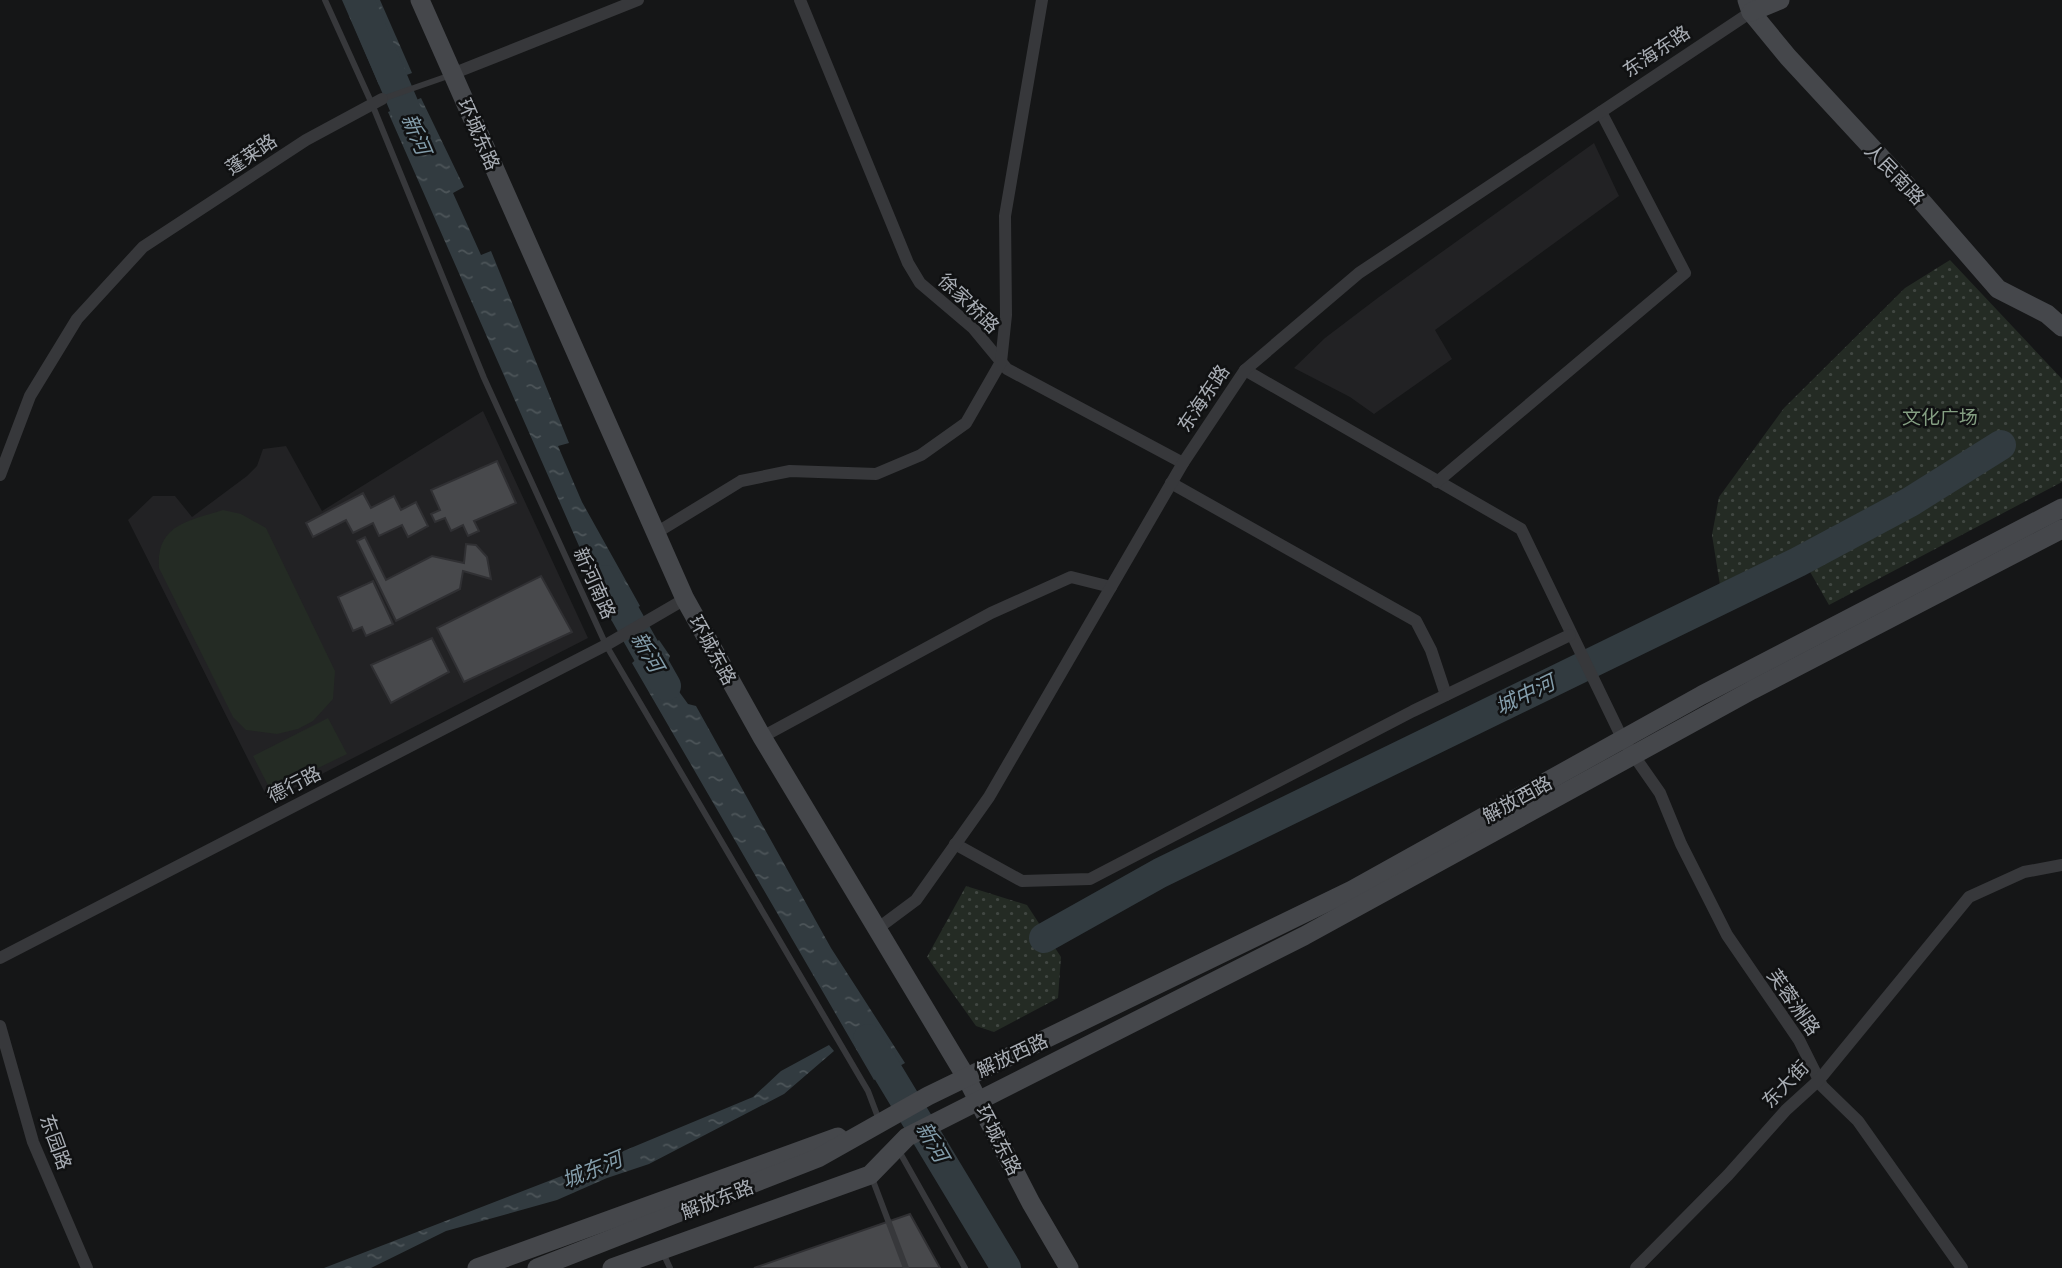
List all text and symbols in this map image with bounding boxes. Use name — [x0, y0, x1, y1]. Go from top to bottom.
street label: 东海东路 — [1618, 20, 1694, 82]
street label: 环城东路 — [453, 94, 505, 174]
water label: 新河 — [396, 109, 439, 162]
street label: 蓬莱路 — [221, 128, 281, 180]
street label: 人民南路 — [1860, 138, 1930, 210]
street label: 徐家桥路 — [933, 268, 1005, 338]
street label: 东海东路 — [1172, 360, 1234, 436]
park label: 文化广场 — [1902, 405, 1978, 429]
street label: 新河南路 — [569, 543, 621, 623]
street label: 环城东路 — [684, 611, 742, 689]
water label: 新河 — [625, 627, 672, 680]
water label: 城中河 — [1491, 667, 1563, 720]
street label: 德行路 — [263, 760, 325, 808]
street label: 解放西路 — [1478, 770, 1556, 828]
street label: 芙蓉洲路 — [1762, 964, 1826, 1040]
street label: 解放西路 — [972, 1028, 1052, 1082]
street label: 东大街 — [1757, 1055, 1813, 1113]
street label: 环城东路 — [971, 1101, 1027, 1179]
street label: 东园路 — [35, 1111, 77, 1173]
water label: 新河 — [910, 1117, 957, 1170]
water label: 城东河 — [558, 1144, 630, 1194]
street label: 解放东路 — [677, 1174, 757, 1224]

